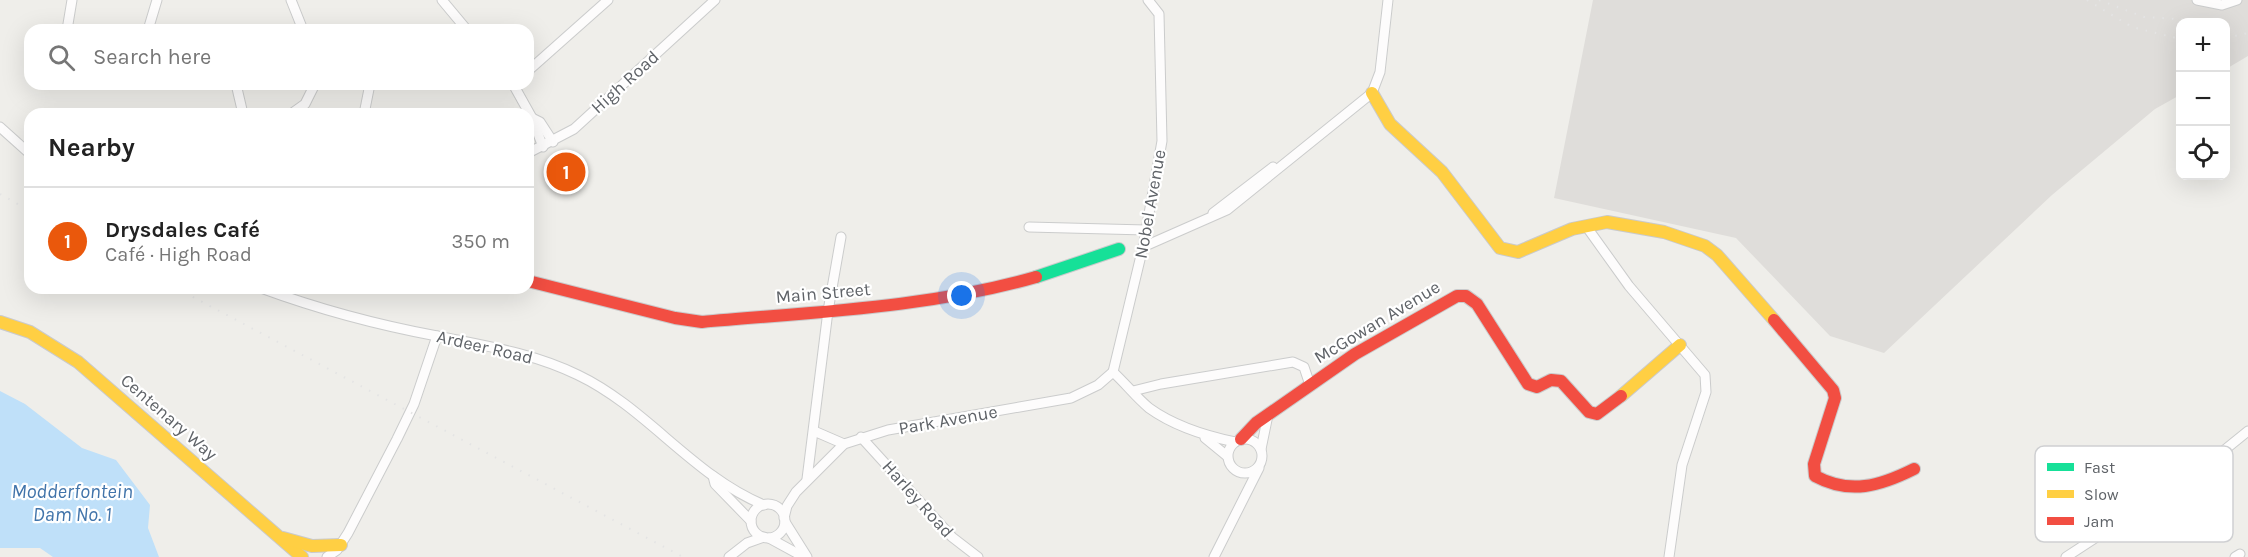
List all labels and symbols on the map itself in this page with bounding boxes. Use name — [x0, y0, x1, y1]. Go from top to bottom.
street label: High Road — [586, 46, 664, 118]
street label: Nobel Avenue — [1130, 148, 1170, 260]
pin: 1 — [546, 150, 586, 195]
street label: McGowan Avenue — [1310, 276, 1444, 368]
street label: Main Street — [775, 278, 872, 308]
your location — [947, 281, 976, 310]
street label: Ardeer Road — [435, 325, 535, 369]
street label: Centenary Way — [116, 369, 222, 465]
street label: Park Avenue — [897, 400, 999, 440]
legend — [2035, 446, 2233, 542]
street label: Harley Road — [877, 456, 959, 542]
text: Fast — [2084, 458, 2115, 477]
water label: Modderfontein Dam No. 1 — [11, 480, 133, 526]
text: Slow — [2084, 485, 2119, 504]
text: Jam — [2084, 512, 2114, 531]

